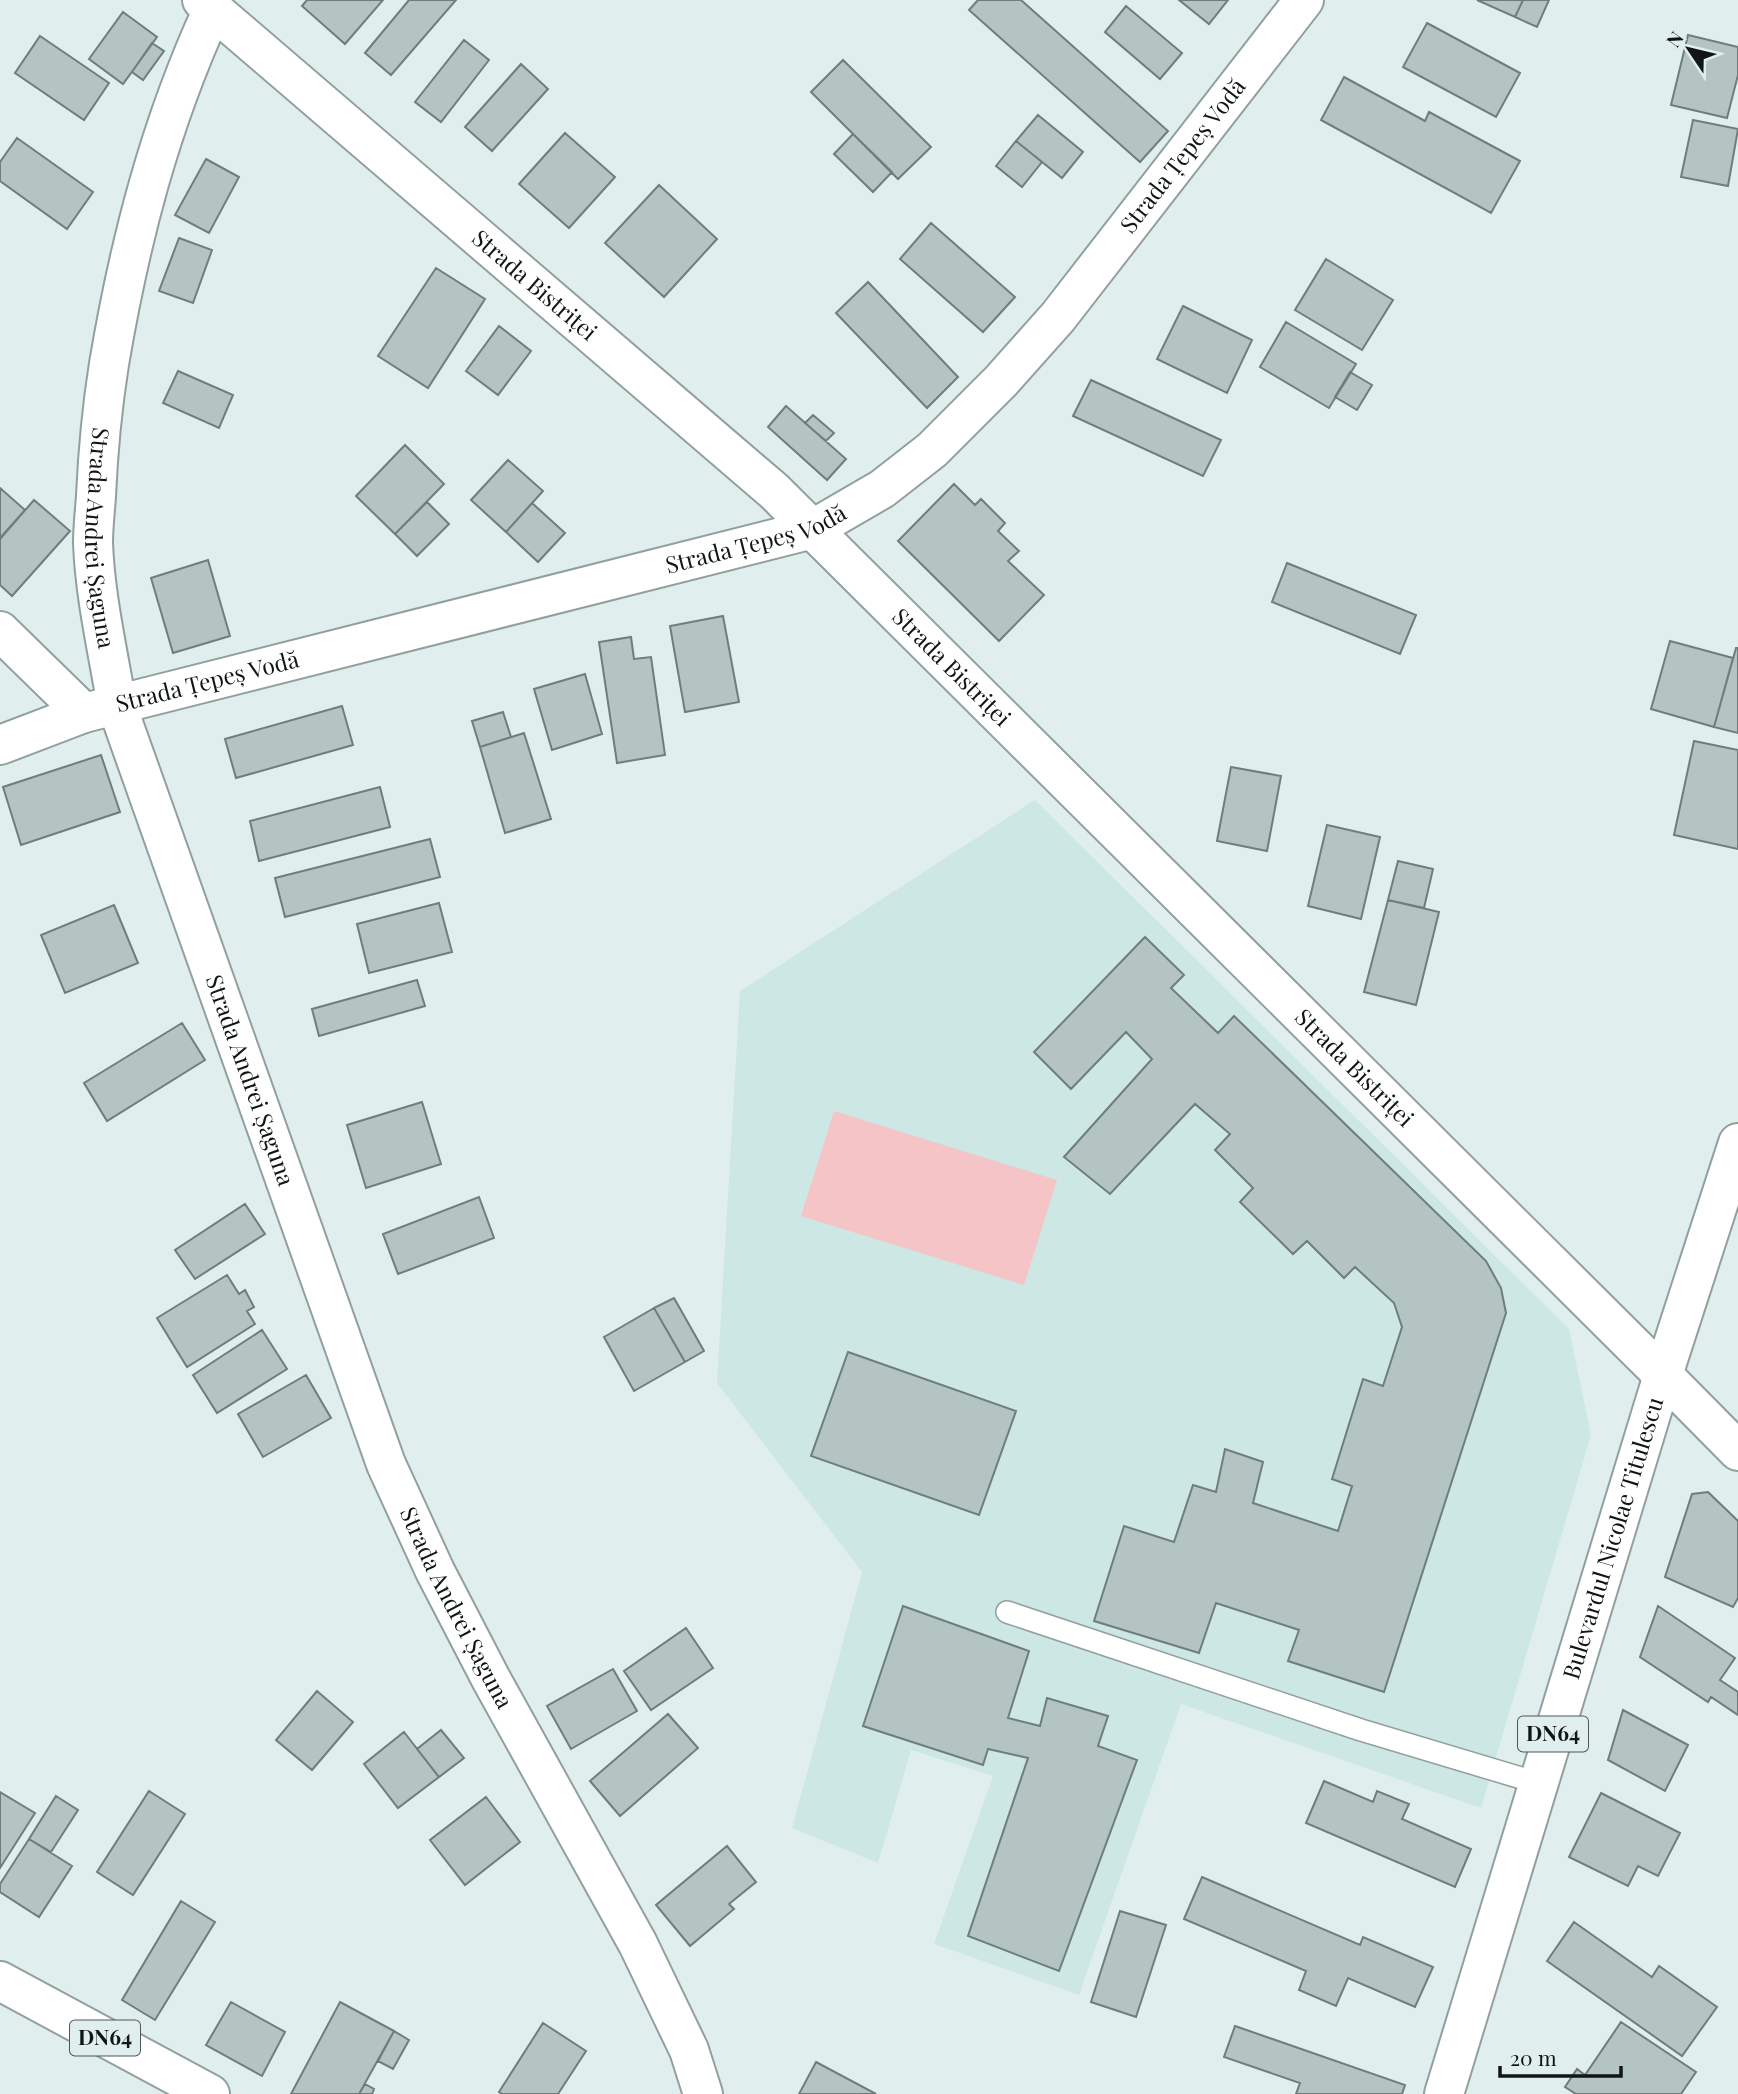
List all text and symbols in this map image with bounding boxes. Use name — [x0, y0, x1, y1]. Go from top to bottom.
north arrow — [1654, 14, 1724, 84]
text: N — [1660, 25, 1689, 52]
street label: Strada Țepeș Vodă — [1112, 71, 1252, 239]
street label: Strada Bistriței — [466, 222, 605, 347]
street label: Strada Andrei Șaguna — [79, 426, 123, 651]
street label: Strada Țepeș Vodă — [662, 496, 852, 580]
street label: Strada Bistriței — [886, 601, 1019, 732]
street label: Strada Țepeș Vodă — [112, 642, 302, 718]
street label: Strada Andrei Șaguna — [200, 970, 303, 1190]
street label: Strada Bistriței — [1289, 1001, 1421, 1133]
street label: Bulevardul Nicolae Titulescu — [1554, 1393, 1669, 1683]
street label: Strada Andrei Șaguna — [394, 1501, 521, 1714]
road number: DN64 — [1518, 1716, 1588, 1752]
road number: DN64 — [70, 2021, 140, 2056]
scale bar — [1500, 2035, 1621, 2078]
text: 20 m — [1510, 2043, 1557, 2071]

